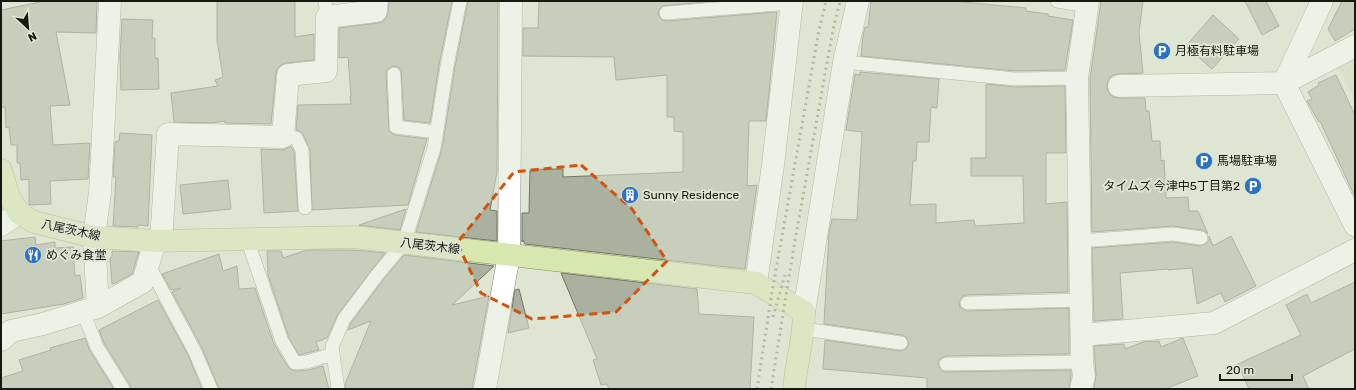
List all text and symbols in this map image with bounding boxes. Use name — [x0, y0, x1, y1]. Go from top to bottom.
north arrow — [8, 8, 48, 48]
text: N — [26, 29, 39, 44]
parking icon: 月極有料駐車場 — [1152, 41, 1172, 61]
place label: 月極有料駐車場 — [1175, 44, 1259, 58]
parking icon: 馬場駐車場 — [1194, 151, 1214, 171]
place label: 馬場駐車場 — [1217, 154, 1277, 168]
parking icon: タイムズ 今津中5丁目第2 — [1243, 176, 1263, 196]
place label: タイムズ 今津中5丁目第2 — [1103, 179, 1240, 193]
building icon: Sunny Residence — [620, 185, 640, 205]
place label: Sunny Residence — [643, 188, 740, 202]
street label: 八尾茨木線 — [40, 217, 102, 243]
street label: 八尾茨木線 — [399, 235, 461, 257]
restaurant icon: めぐみ食堂 — [23, 245, 43, 265]
place label: めぐみ食堂 — [46, 248, 106, 262]
scale bar — [1220, 356, 1292, 382]
text: 20 m — [1226, 363, 1254, 377]

